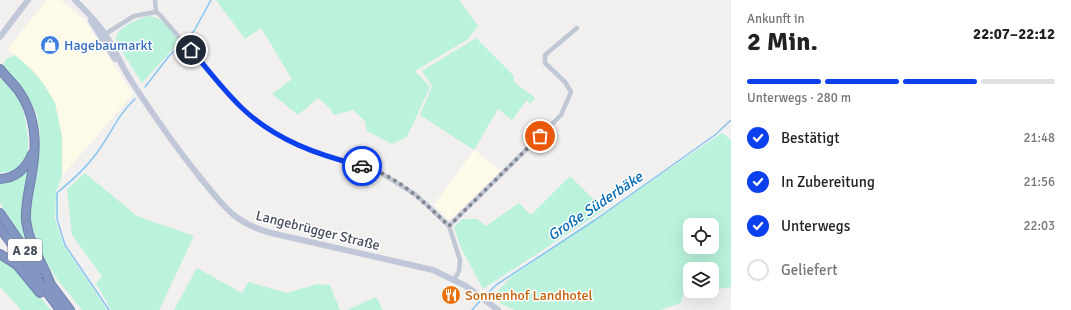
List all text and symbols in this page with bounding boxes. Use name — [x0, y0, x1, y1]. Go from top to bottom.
text: Ankunft in — [747, 11, 805, 27]
text: 22:07–22:12 — [973, 25, 1055, 43]
text: 2 Min. — [747, 26, 818, 58]
pin — [174, 33, 208, 67]
shop icon: Hagebaumarkt — [39, 34, 61, 56]
place label: Hagebaumarkt — [64, 37, 152, 54]
icon: home — [180, 39, 202, 61]
text: Unterwegs · 280 m — [747, 90, 851, 106]
pin — [523, 119, 557, 153]
icon: bag — [529, 125, 551, 147]
icon: check — [747, 127, 769, 149]
text: Bestätigt — [781, 129, 839, 147]
text: 21:48 — [1023, 130, 1055, 146]
courier — [342, 146, 382, 186]
icon: car — [351, 155, 373, 177]
water label: Große Süderbäke — [544, 167, 647, 244]
icon: check — [747, 171, 769, 193]
text: In Zubereitung — [781, 173, 875, 191]
text: 21:56 — [1023, 174, 1055, 190]
street label: Langebrügger Straße — [254, 207, 382, 254]
icon: check — [747, 215, 769, 237]
text: Unterwegs — [781, 217, 850, 235]
map controls — [683, 218, 719, 298]
button: locate — [683, 218, 719, 254]
text: 22:03 — [1023, 218, 1055, 234]
road number: A 28 — [8, 239, 42, 261]
text: Geliefert — [781, 261, 838, 279]
button: layers — [683, 262, 719, 298]
restaurant icon: Sonnenhof Landhotel — [440, 284, 462, 306]
place label: Sonnenhof Landhotel — [465, 287, 593, 304]

